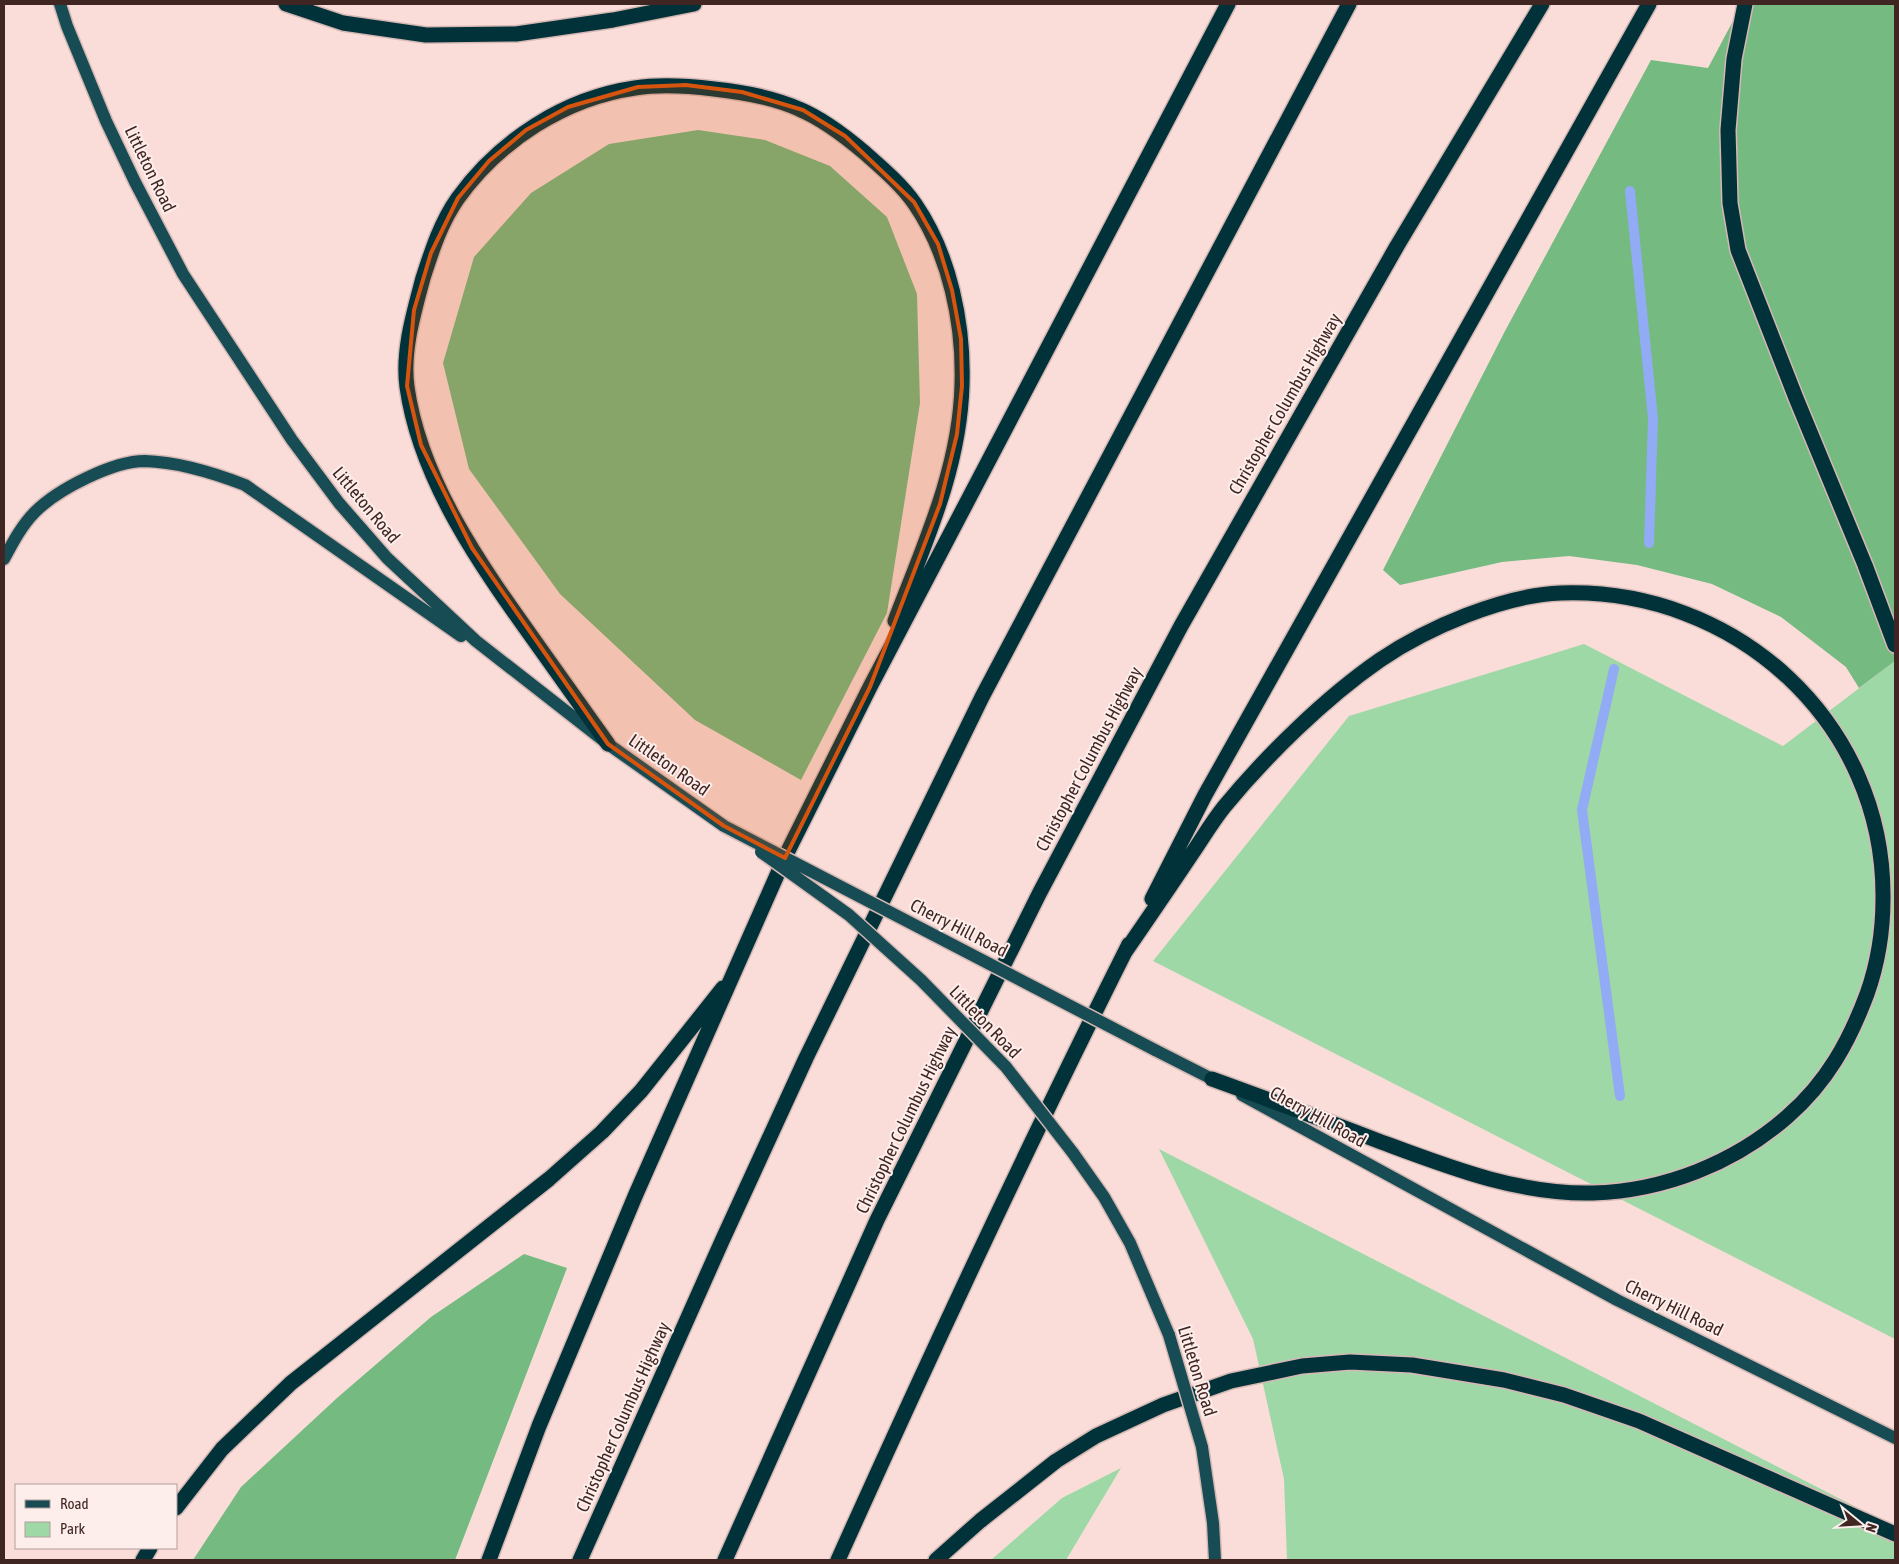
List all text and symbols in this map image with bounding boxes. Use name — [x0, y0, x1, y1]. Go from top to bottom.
street label: Littleton Road — [121, 122, 180, 215]
street label: Christopher Columbus Highway — [1224, 309, 1345, 498]
street label: Littleton Road — [328, 462, 404, 547]
street label: Christopher Columbus Highway — [1031, 663, 1146, 855]
street label: Littleton Road — [625, 729, 714, 800]
street label: Cherry Hill Road — [907, 894, 1011, 961]
street label: Littleton Road — [945, 981, 1025, 1062]
street label: Christopher Columbus Highway — [851, 1023, 960, 1217]
street label: Cherry Hill Road — [1267, 1082, 1370, 1152]
street label: Cherry Hill Road — [1622, 1275, 1727, 1340]
street label: Christopher Columbus Highway — [571, 1319, 674, 1515]
street label: Littleton Road — [1174, 1323, 1221, 1419]
legend — [15, 1484, 178, 1549]
text: Road — [60, 1495, 89, 1512]
north arrow — [1834, 1499, 1884, 1549]
text: Park — [60, 1520, 85, 1537]
text: N — [1862, 1522, 1880, 1534]

